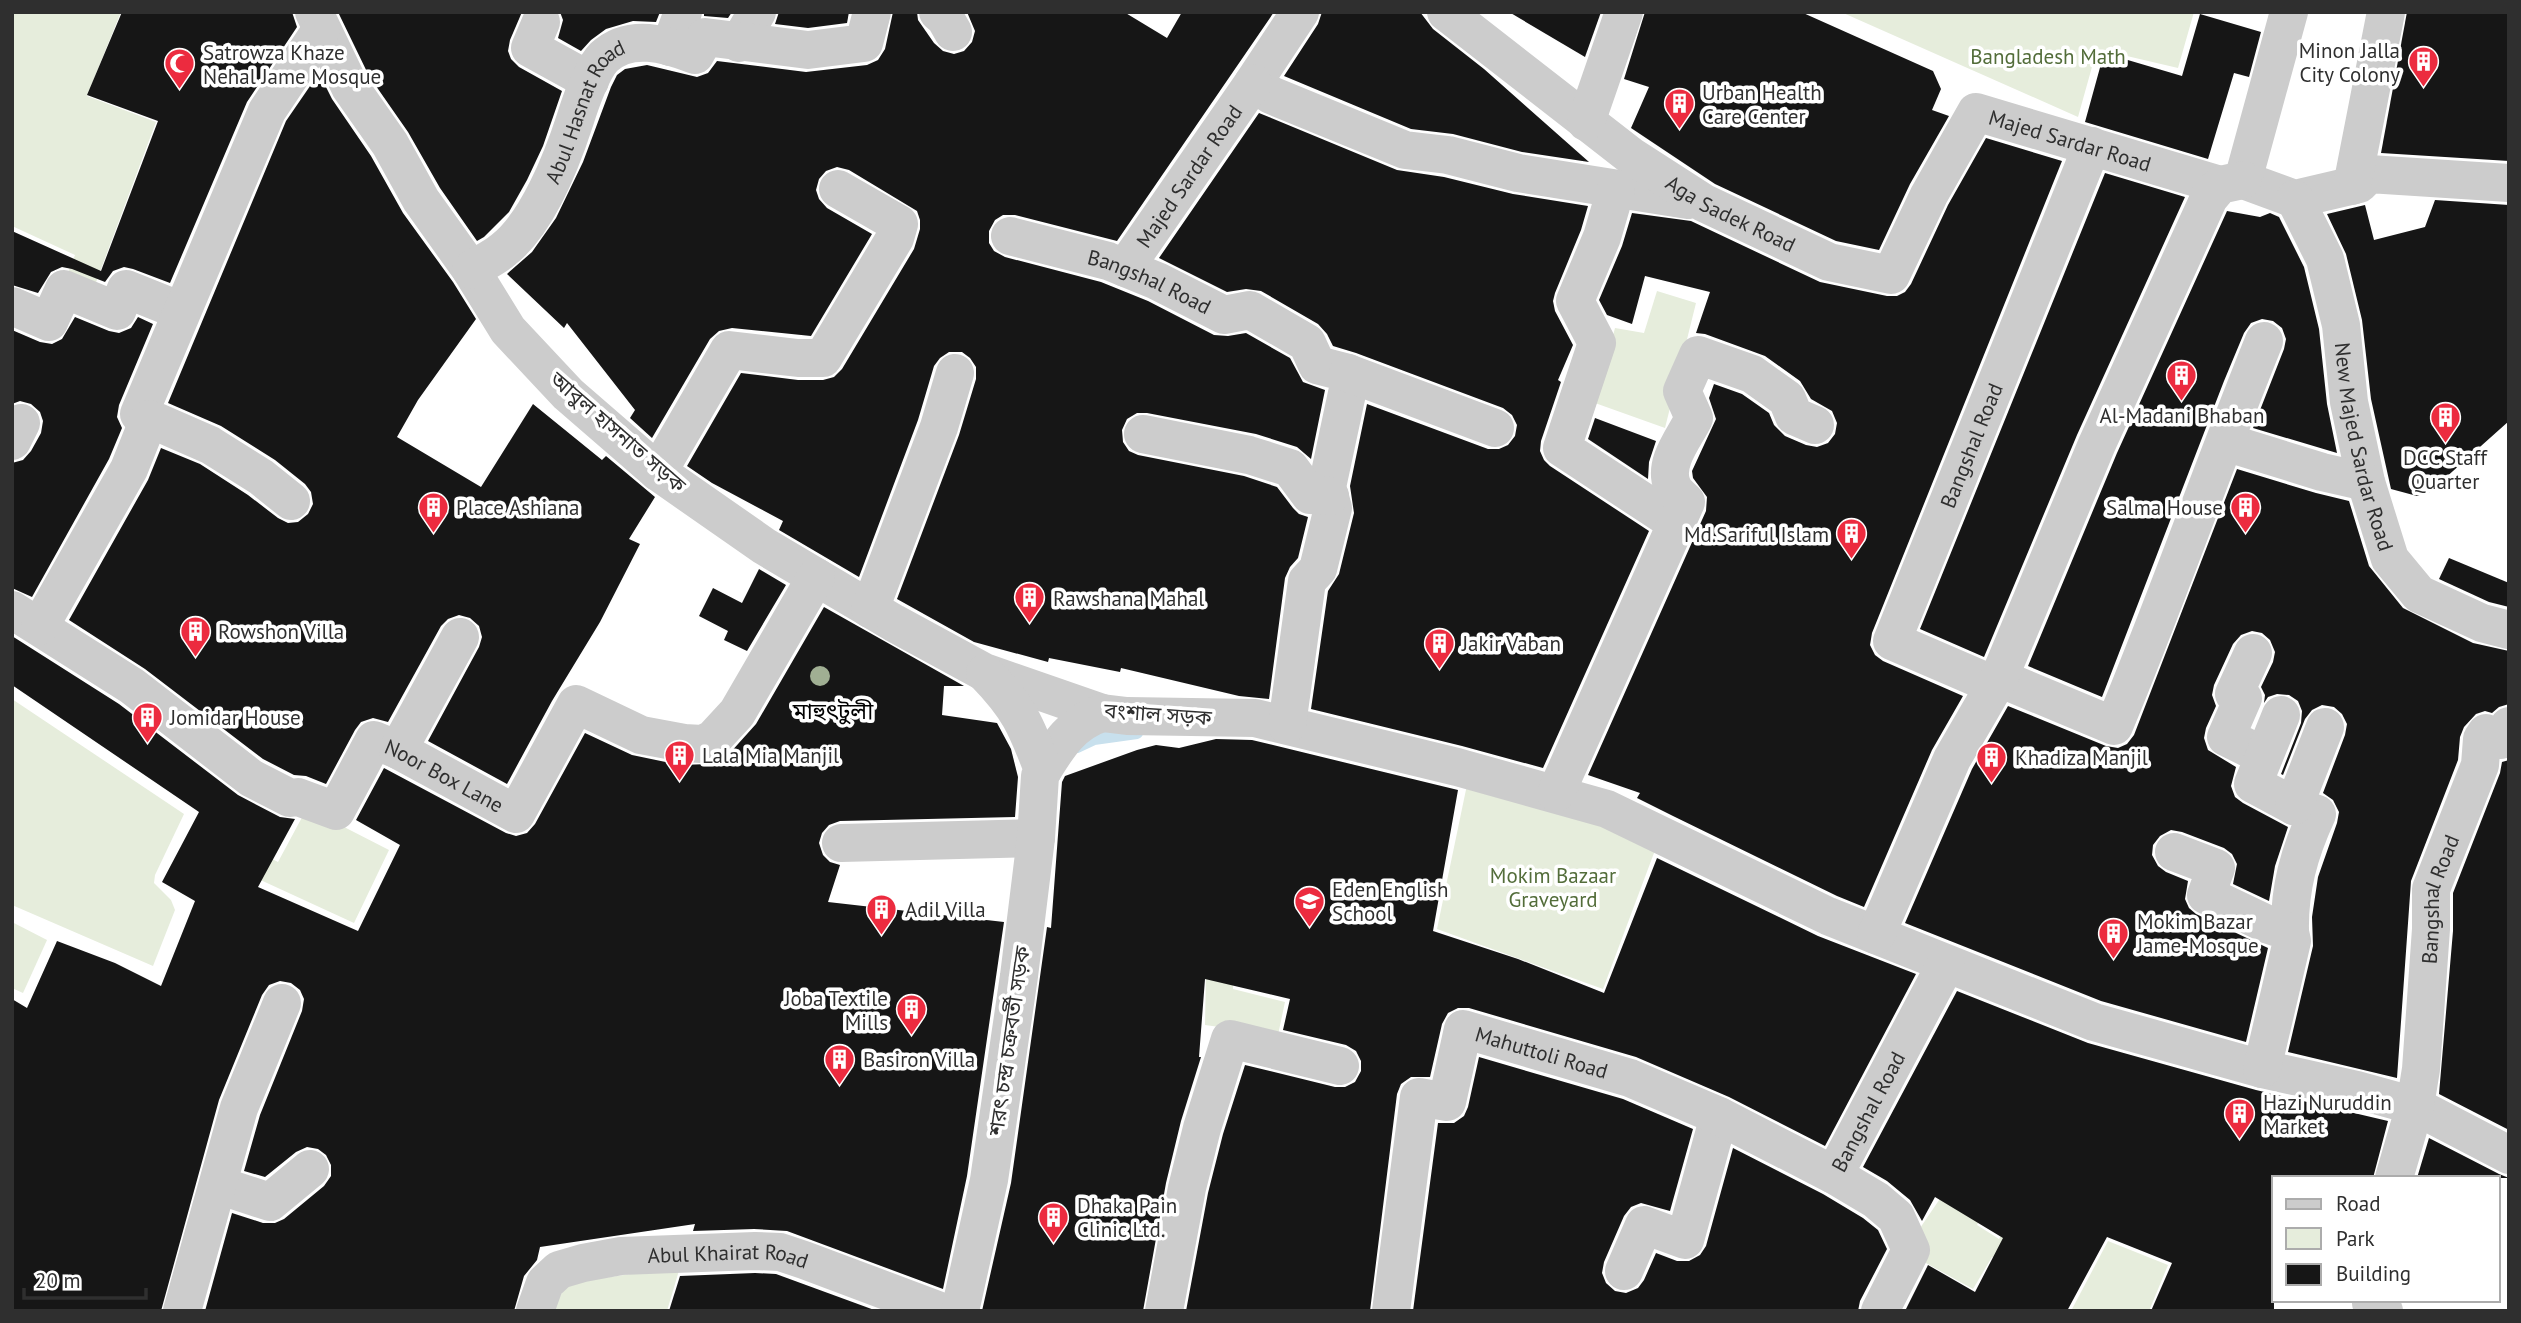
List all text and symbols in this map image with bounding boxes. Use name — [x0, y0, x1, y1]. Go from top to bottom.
street label: Abul Hasnat Road — [539, 33, 629, 188]
place label: Minon Jalla City Colony — [2299, 37, 2400, 88]
place label: Satrowza Khaze Nehal Jame Mosque — [203, 39, 381, 90]
park label: Bangladesh Math — [1970, 43, 2126, 70]
building icon: Minon Jalla City Colony — [2406, 45, 2440, 89]
mosque icon: Satrowza Khaze Nehal Jame Mosque — [163, 47, 197, 91]
place label: Urban Health Care Center — [1702, 79, 1822, 130]
building icon: Urban Health Care Center — [1662, 87, 1696, 131]
street label: Majed Sardar Road — [1130, 99, 1248, 253]
street label: Majed Sardar Road — [1986, 103, 2154, 177]
street label: Aga Sadek Road — [1661, 169, 1800, 258]
street label: Bangshal Road — [1085, 243, 1216, 320]
street label: New Majed Sardar Road — [2329, 341, 2400, 554]
building icon: Al-Madani Bhaban — [2165, 358, 2199, 402]
street label: আবুল হাসনাত সড়ক — [544, 365, 692, 499]
street label: Bangshal Road — [1934, 379, 2008, 512]
building icon: DCC Staff Quarter — [2428, 400, 2462, 444]
place label: Al-Madani Bhaban — [2100, 402, 2264, 429]
place label: DCC Staff Quarter — [2403, 444, 2488, 495]
building icon: Place Ashiana — [416, 490, 450, 534]
building icon: Salma House — [2229, 490, 2263, 534]
place label: Place Ashiana — [456, 494, 579, 521]
place label: Salma House — [2106, 494, 2223, 521]
building icon: Md.Sariful Islam — [1835, 517, 1869, 561]
place label: Md.Sariful Islam — [1684, 521, 1829, 548]
building icon: Rawshana Mahal — [1013, 581, 1047, 625]
place label: Rawshana Mahal — [1053, 585, 1204, 612]
building icon: Rowshon Villa — [178, 614, 212, 658]
place label: Rowshon Villa — [218, 618, 344, 645]
building icon: Jakir Vaban — [1422, 626, 1456, 670]
place label: Jakir Vaban — [1461, 630, 1561, 657]
district label: মাহুৎটুলী — [792, 696, 874, 725]
street label: বংশাল সড়ক — [1102, 697, 1214, 731]
building icon: Jomidar House — [130, 700, 164, 744]
place label: Jomidar House — [169, 704, 301, 731]
street label: Noor Box Lane — [381, 733, 508, 818]
building icon: Lala Mia Manjil — [662, 738, 696, 782]
building icon: Khadiza Manjil — [1975, 740, 2009, 784]
place label: Lala Mia Manjil — [702, 742, 839, 769]
place label: Khadiza Manjil — [2015, 744, 2148, 771]
street label: Bangshal Road — [2415, 831, 2465, 965]
park label: Mokim Bazaar Graveyard — [1490, 862, 1616, 913]
place label: Eden English School — [1332, 876, 1448, 927]
school or university icon: Eden English School — [1292, 884, 1326, 928]
building icon: Adil Villa — [865, 892, 899, 936]
place label: Adil Villa — [905, 896, 986, 923]
place label: Mokim Bazar Jame-Mosque — [2136, 908, 2259, 959]
building icon: Mokim Bazar Jame-Mosque — [2097, 916, 2131, 960]
street label: শরৎ চন্দ্র চক্রবর্তী সড়ক — [982, 943, 1036, 1139]
place label: Joba Textile Mills — [783, 985, 888, 1036]
building icon: Joba Textile Mills — [894, 993, 928, 1037]
street label: Mahuttoli Road — [1472, 1020, 1611, 1084]
building icon: Basiron Villa — [823, 1042, 857, 1086]
place label: Basiron Villa — [863, 1046, 975, 1073]
street label: Bangshal Road — [1825, 1047, 1911, 1176]
place label: Hazi Nuruddin Market — [2263, 1089, 2392, 1140]
building icon: Hazi Nuruddin Market — [2223, 1097, 2257, 1141]
legend — [2272, 1176, 2500, 1302]
text: Road — [2336, 1190, 2380, 1217]
place label: Dhaka Pain Clinic Ltd. — [1077, 1192, 1177, 1243]
building icon: Dhaka Pain Clinic Ltd. — [1037, 1200, 1071, 1244]
text: Park — [2336, 1225, 2375, 1252]
street label: Abul Khairat Road — [647, 1237, 812, 1274]
scale bar — [24, 1256, 147, 1300]
text: Building — [2336, 1260, 2411, 1287]
text: 20 m — [35, 1267, 81, 1294]

